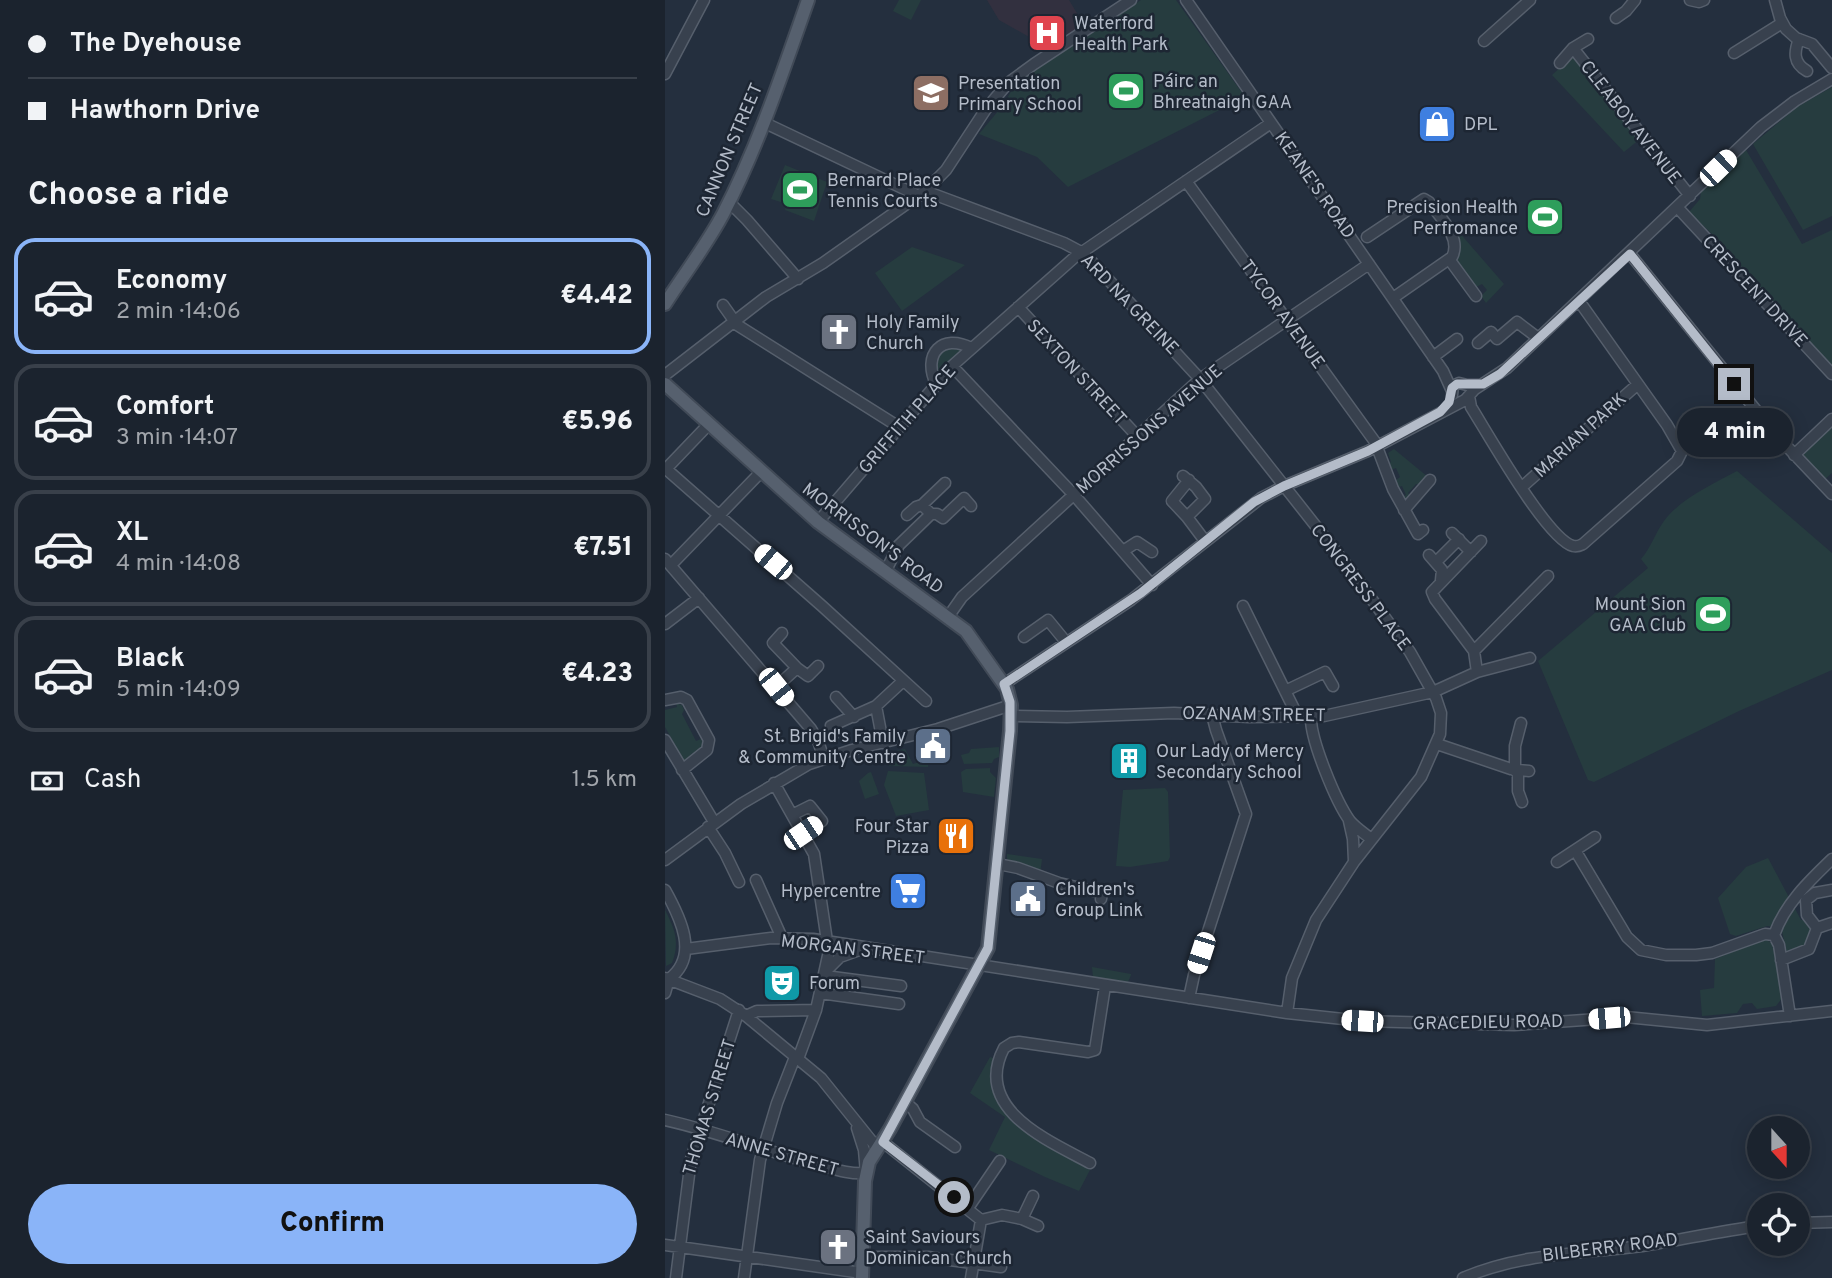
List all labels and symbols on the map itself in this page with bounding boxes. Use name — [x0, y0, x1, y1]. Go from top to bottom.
hospital icon: Waterford Health Park — [1026, 12, 1068, 54]
place label: Waterford Health Park — [1074, 13, 1168, 57]
street label: CLEABOY AVENUE — [1574, 56, 1685, 190]
sports icon: Páirc an Bhreatnaigh GAA — [1105, 70, 1147, 112]
place label: Páirc an Bhreatnaigh GAA — [1153, 71, 1292, 115]
school or university icon: Presentation Primary School — [910, 72, 952, 114]
place label: Presentation Primary School — [958, 73, 1082, 117]
street label: CANNON STREET — [692, 80, 769, 221]
shop icon: DPL — [1416, 103, 1458, 145]
place label: DPL — [1464, 114, 1498, 137]
street label: KEANE'S ROAD — [1268, 128, 1359, 244]
car — [1696, 146, 1741, 190]
sports icon: Bernard Place Tennis Courts — [779, 169, 821, 211]
place label: Bernard Place Tennis Courts — [827, 170, 941, 214]
sports icon: Precision Health Perfromance — [1524, 196, 1566, 238]
place label: Precision Health Perfromance — [1386, 197, 1518, 241]
street label: CRESCENT DRIVE — [1696, 231, 1812, 353]
street label: ARD NA GREINE — [1075, 250, 1183, 360]
street label: TYCOR AVENUE — [1234, 256, 1329, 374]
church icon: Holy Family Church — [818, 311, 860, 353]
place label: Holy Family Church — [866, 312, 960, 356]
street label: SEXTON STREET — [1021, 315, 1131, 431]
street label: MORRISSONS AVENUE — [1072, 360, 1228, 500]
street label: GRIFFITH PLACE — [854, 361, 962, 479]
route end — [1718, 368, 1750, 400]
street label: MARIAN PARK — [1530, 388, 1632, 484]
callout: 4 min — [1676, 408, 1792, 458]
street label: MORRISSON'S ROAD — [797, 479, 947, 600]
street label: CONGRESS PLACE — [1304, 520, 1415, 656]
car — [751, 540, 796, 584]
sports icon: Mount Sion GAA Club — [1692, 593, 1734, 635]
place label: Mount Sion GAA Club — [1595, 594, 1686, 638]
car — [755, 664, 798, 710]
street label: OZANAM STREET — [1182, 703, 1326, 728]
public building icon: St. Brigid's Family & Community Centre — [912, 725, 954, 767]
place label: St. Brigid's Family & Community Centre — [738, 726, 906, 770]
building icon: Our Lady of Mercy Secondary School — [1108, 740, 1150, 782]
place label: Our Lady of Mercy Secondary School — [1156, 741, 1304, 785]
car — [780, 813, 827, 853]
restaurant icon: Four Star Pizza — [935, 815, 977, 857]
place label: Four Star Pizza — [855, 816, 929, 860]
supermarket icon: Hypercentre — [887, 870, 929, 912]
public building icon: Children's Group Link — [1007, 878, 1049, 920]
place label: Children's Group Link — [1055, 879, 1143, 923]
place label: Hypercentre — [781, 881, 881, 904]
street label: MORGAN STREET — [780, 930, 926, 971]
car — [1185, 930, 1218, 976]
theatre icon: Forum — [761, 962, 803, 1004]
place label: Forum — [809, 973, 860, 996]
car — [1588, 1006, 1631, 1030]
car — [1341, 1009, 1384, 1033]
street label: GRACEDIEU ROAD — [1413, 1011, 1563, 1036]
street label: THOMAS STREET — [679, 1036, 742, 1179]
north arrow — [1747, 1116, 1809, 1180]
street label: ANNE STREET — [722, 1128, 841, 1183]
route start — [938, 1181, 970, 1213]
church icon: Saint Saviours Dominican Church — [817, 1226, 859, 1268]
place label: Saint Saviours Dominican Church — [865, 1227, 1012, 1271]
street label: BILBERRY ROAD — [1541, 1229, 1679, 1268]

